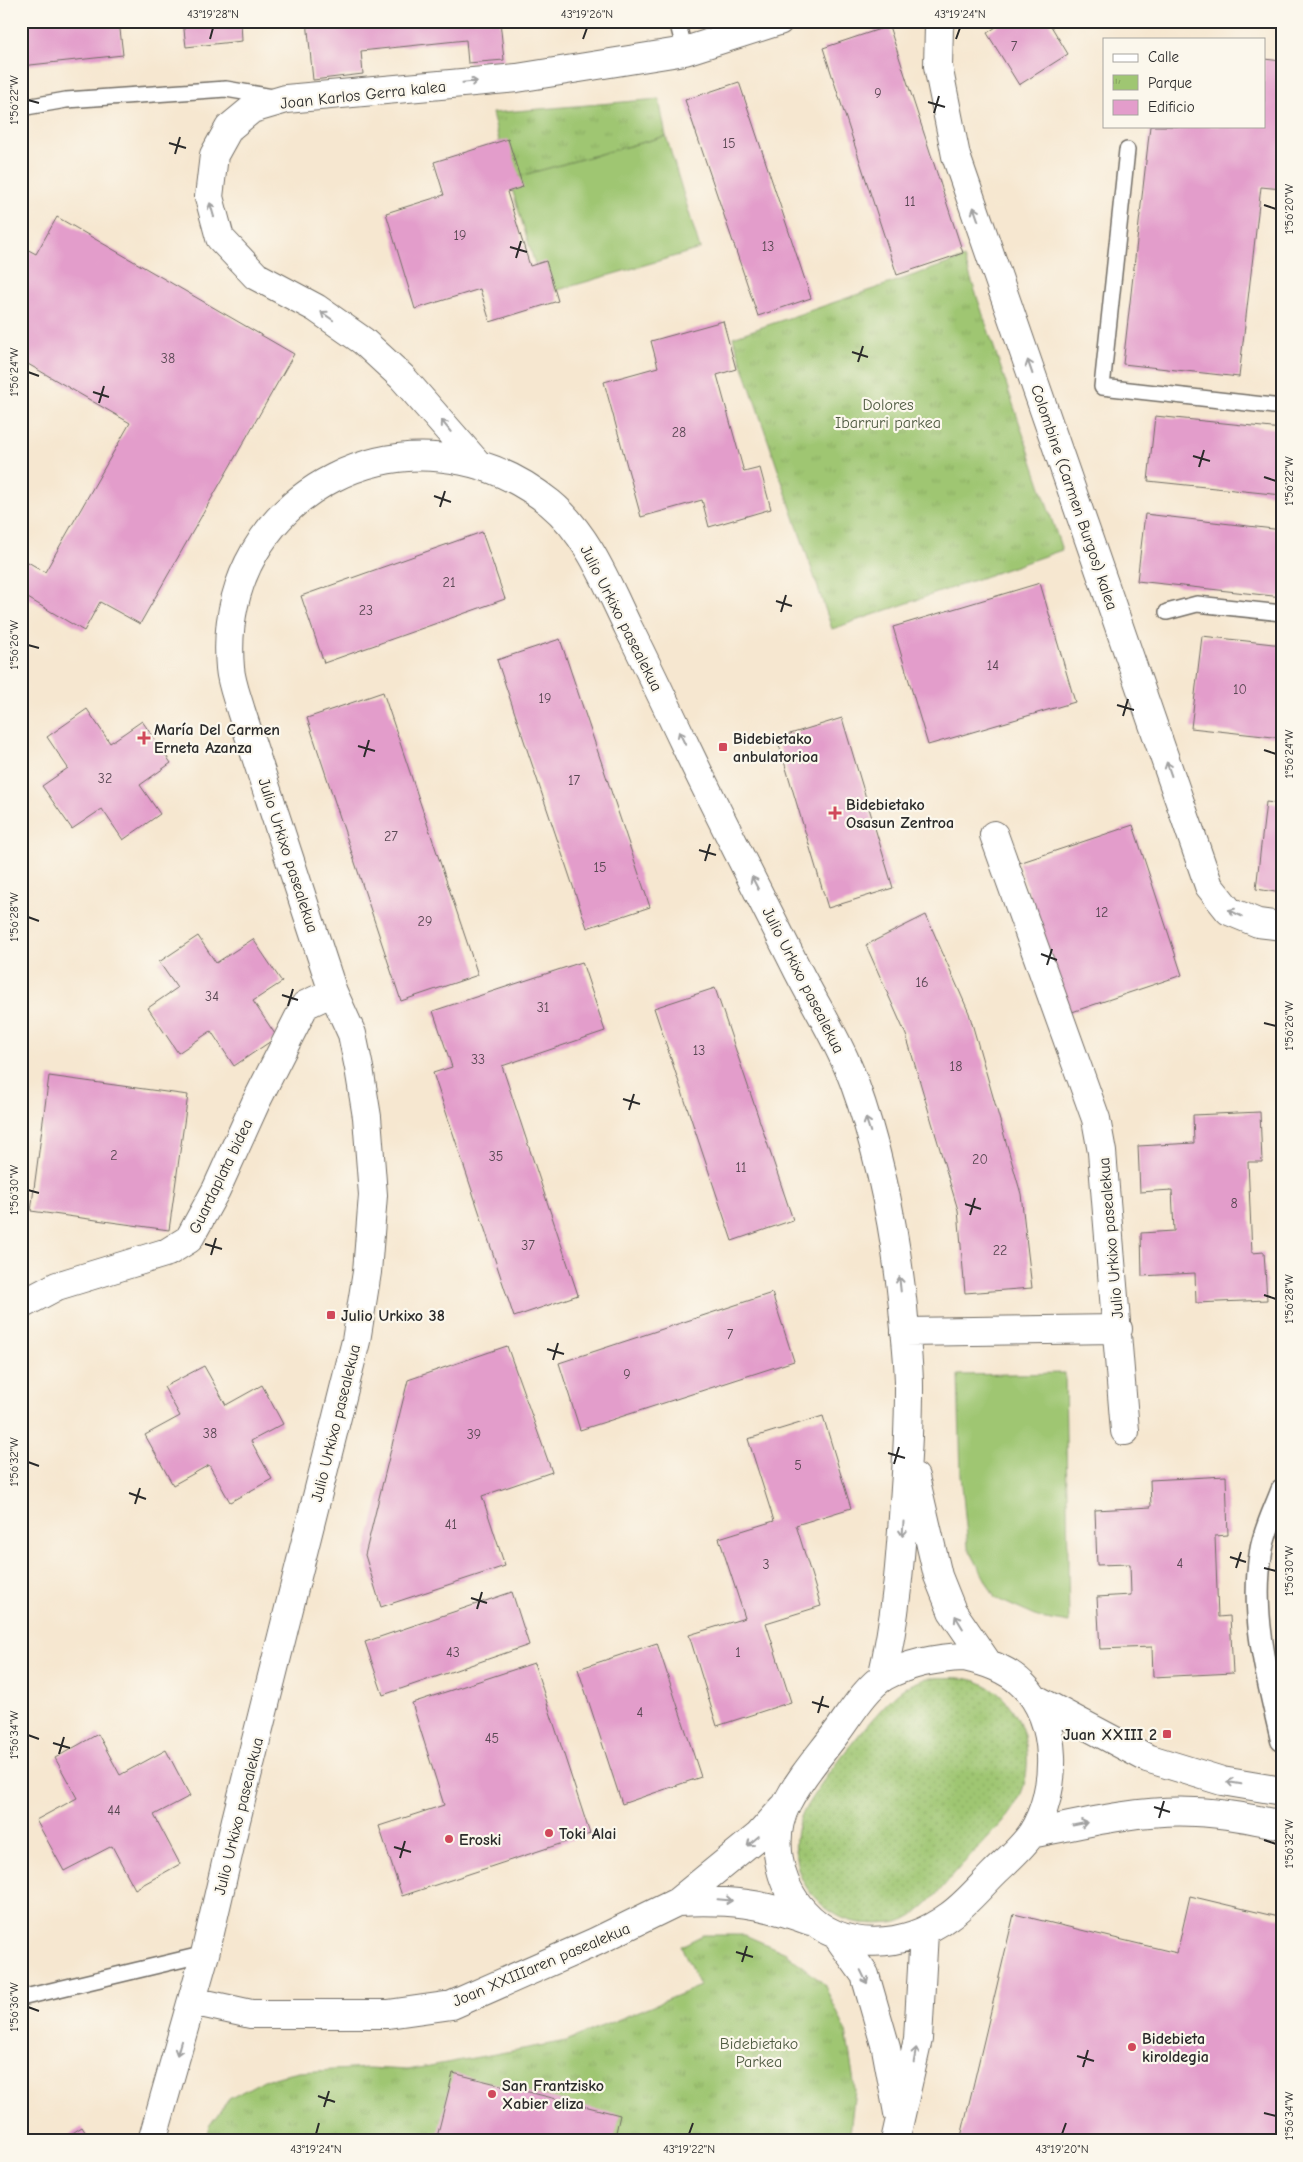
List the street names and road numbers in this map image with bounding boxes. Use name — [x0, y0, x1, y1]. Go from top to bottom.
street label: Joan Karlos Gerra kalea — [279, 77, 447, 113]
street label: Colombine (Carmen Burgos) kalea — [1027, 382, 1121, 612]
street label: Julio Urkixo pasealekua — [576, 542, 666, 695]
street label: Julio Urkixo pasealekua — [255, 776, 322, 935]
street label: Julio Urkixo pasealekua — [758, 904, 848, 1057]
street label: Guardaplata bidea — [185, 1116, 256, 1237]
street label: Julio Urkixo pasealekua — [1095, 1157, 1127, 1319]
street label: Julio Urkixo pasealekua — [308, 1343, 364, 1504]
street label: Julio Urkixo pasealekua — [211, 1736, 267, 1897]
street label: Joan XXIIIaren pasealekua — [450, 1919, 633, 2010]

